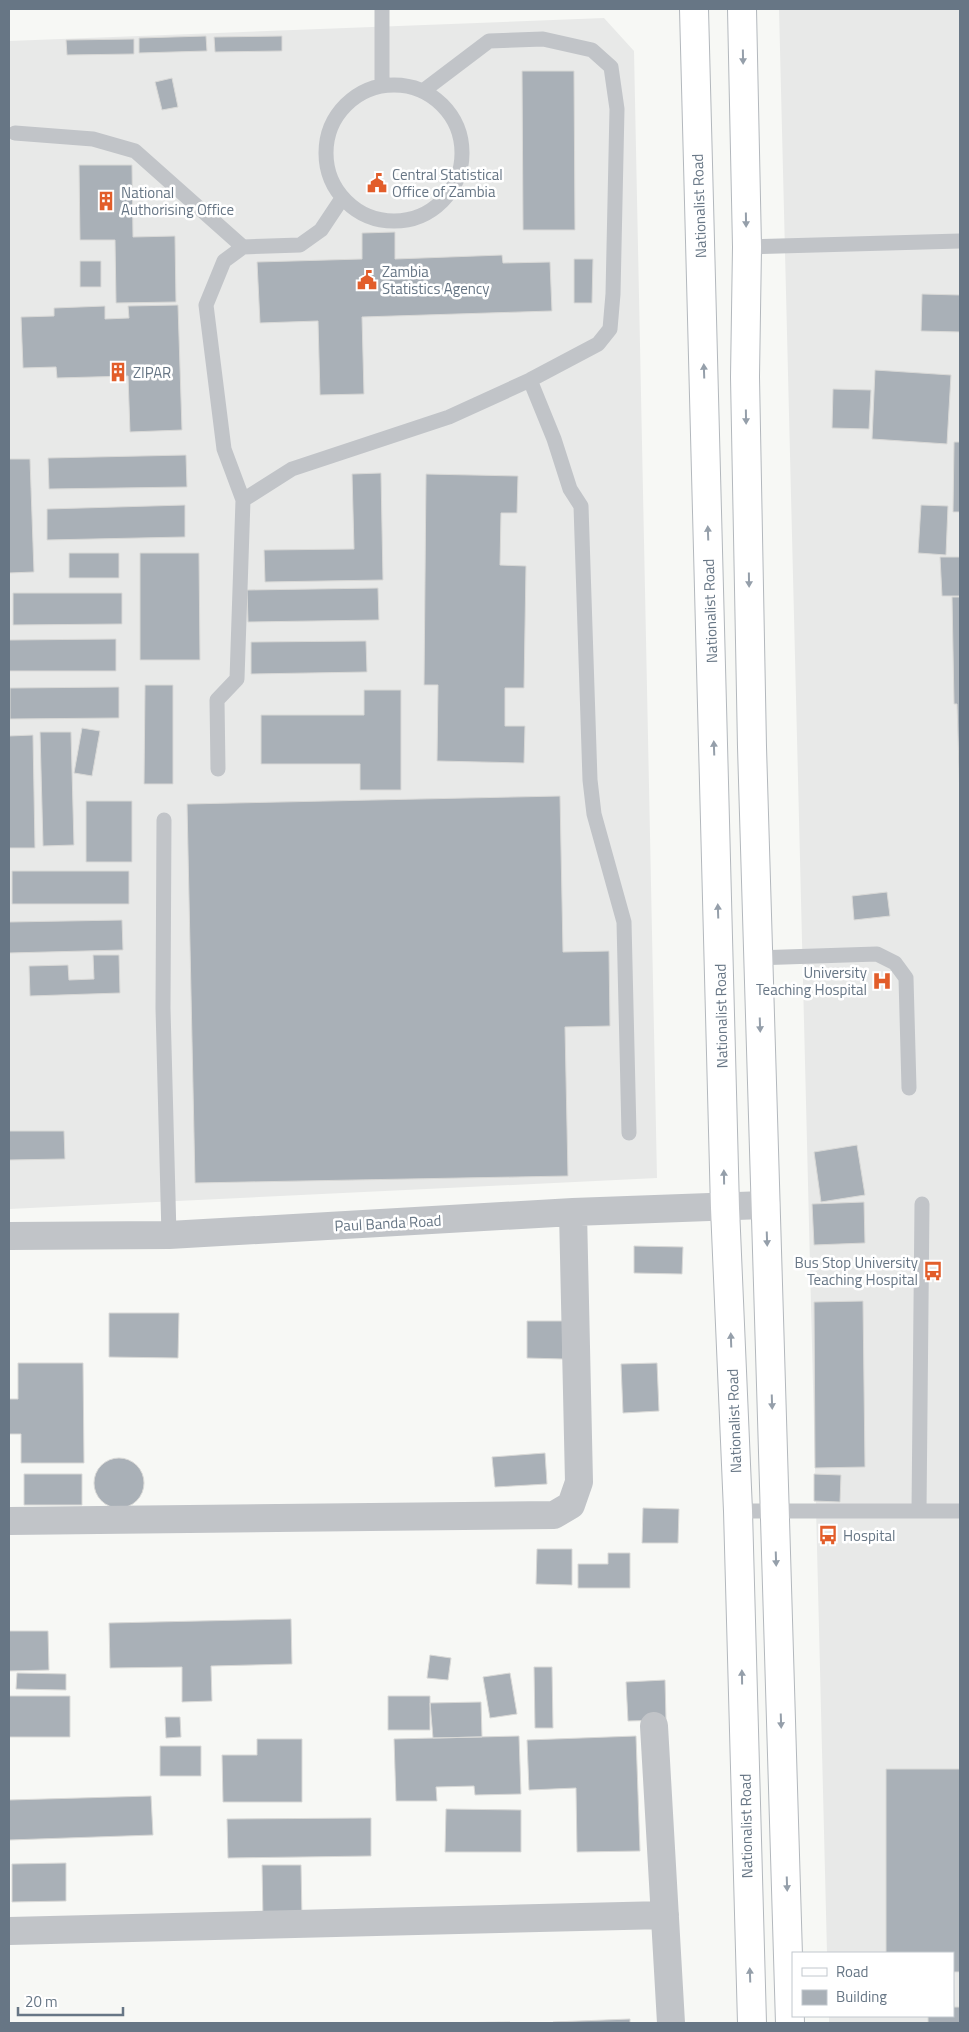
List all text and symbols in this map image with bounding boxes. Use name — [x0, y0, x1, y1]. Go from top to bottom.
one-way arrow — [739, 50, 747, 66]
street label: Nationalist Road — [686, 153, 712, 259]
place label: Central Statistical Office of Zambia — [392, 163, 503, 203]
public building icon: Central Statistical Office of Zambia — [366, 172, 388, 194]
place label: National Authorising Office — [121, 181, 234, 221]
building icon: National Authorising Office — [95, 190, 117, 212]
one-way arrow — [742, 212, 750, 228]
place label: Zambia Statistics Agency — [382, 260, 490, 300]
public building icon: Zambia Statistics Agency — [356, 269, 378, 291]
building icon: ZIPAR — [107, 361, 129, 383]
place label: ZIPAR — [133, 361, 171, 384]
one-way arrow — [699, 363, 707, 379]
one-way arrow — [742, 410, 750, 426]
one-way arrow — [704, 525, 712, 541]
street label: Nationalist Road — [697, 558, 723, 664]
one-way arrow — [745, 572, 753, 588]
one-way arrow — [710, 740, 718, 756]
one-way arrow — [714, 902, 722, 918]
place label: University Teaching Hospital — [756, 961, 867, 1001]
street label: Nationalist Road — [709, 964, 733, 1068]
hospital icon: University Teaching Hospital — [871, 970, 893, 992]
one-way arrow — [756, 1017, 764, 1033]
one-way arrow — [720, 1169, 728, 1185]
street label: Paul Banda Road — [334, 1209, 442, 1237]
one-way arrow — [763, 1232, 771, 1248]
place label: Bus Stop University Teaching Hospital — [795, 1251, 918, 1291]
bus stop icon: Bus Stop University Teaching Hospital — [922, 1260, 944, 1282]
one-way arrow — [726, 1331, 734, 1347]
street label: Nationalist Road — [721, 1368, 747, 1474]
one-way arrow — [768, 1394, 776, 1410]
bus stop icon: Hospital — [817, 1524, 839, 1546]
place label: Hospital — [843, 1524, 895, 1547]
one-way arrow — [773, 1551, 781, 1567]
one-way arrow — [738, 1669, 746, 1685]
one-way arrow — [778, 1714, 786, 1730]
street label: Nationalist Road — [734, 1774, 758, 1878]
one-way arrow — [783, 1876, 791, 1892]
legend — [792, 1952, 954, 2017]
text: Road — [836, 1960, 868, 1983]
one-way arrow — [746, 1966, 754, 1982]
scale bar — [18, 1984, 122, 2016]
text: Building — [836, 1985, 887, 2008]
text: 20 m — [25, 1990, 58, 2013]

